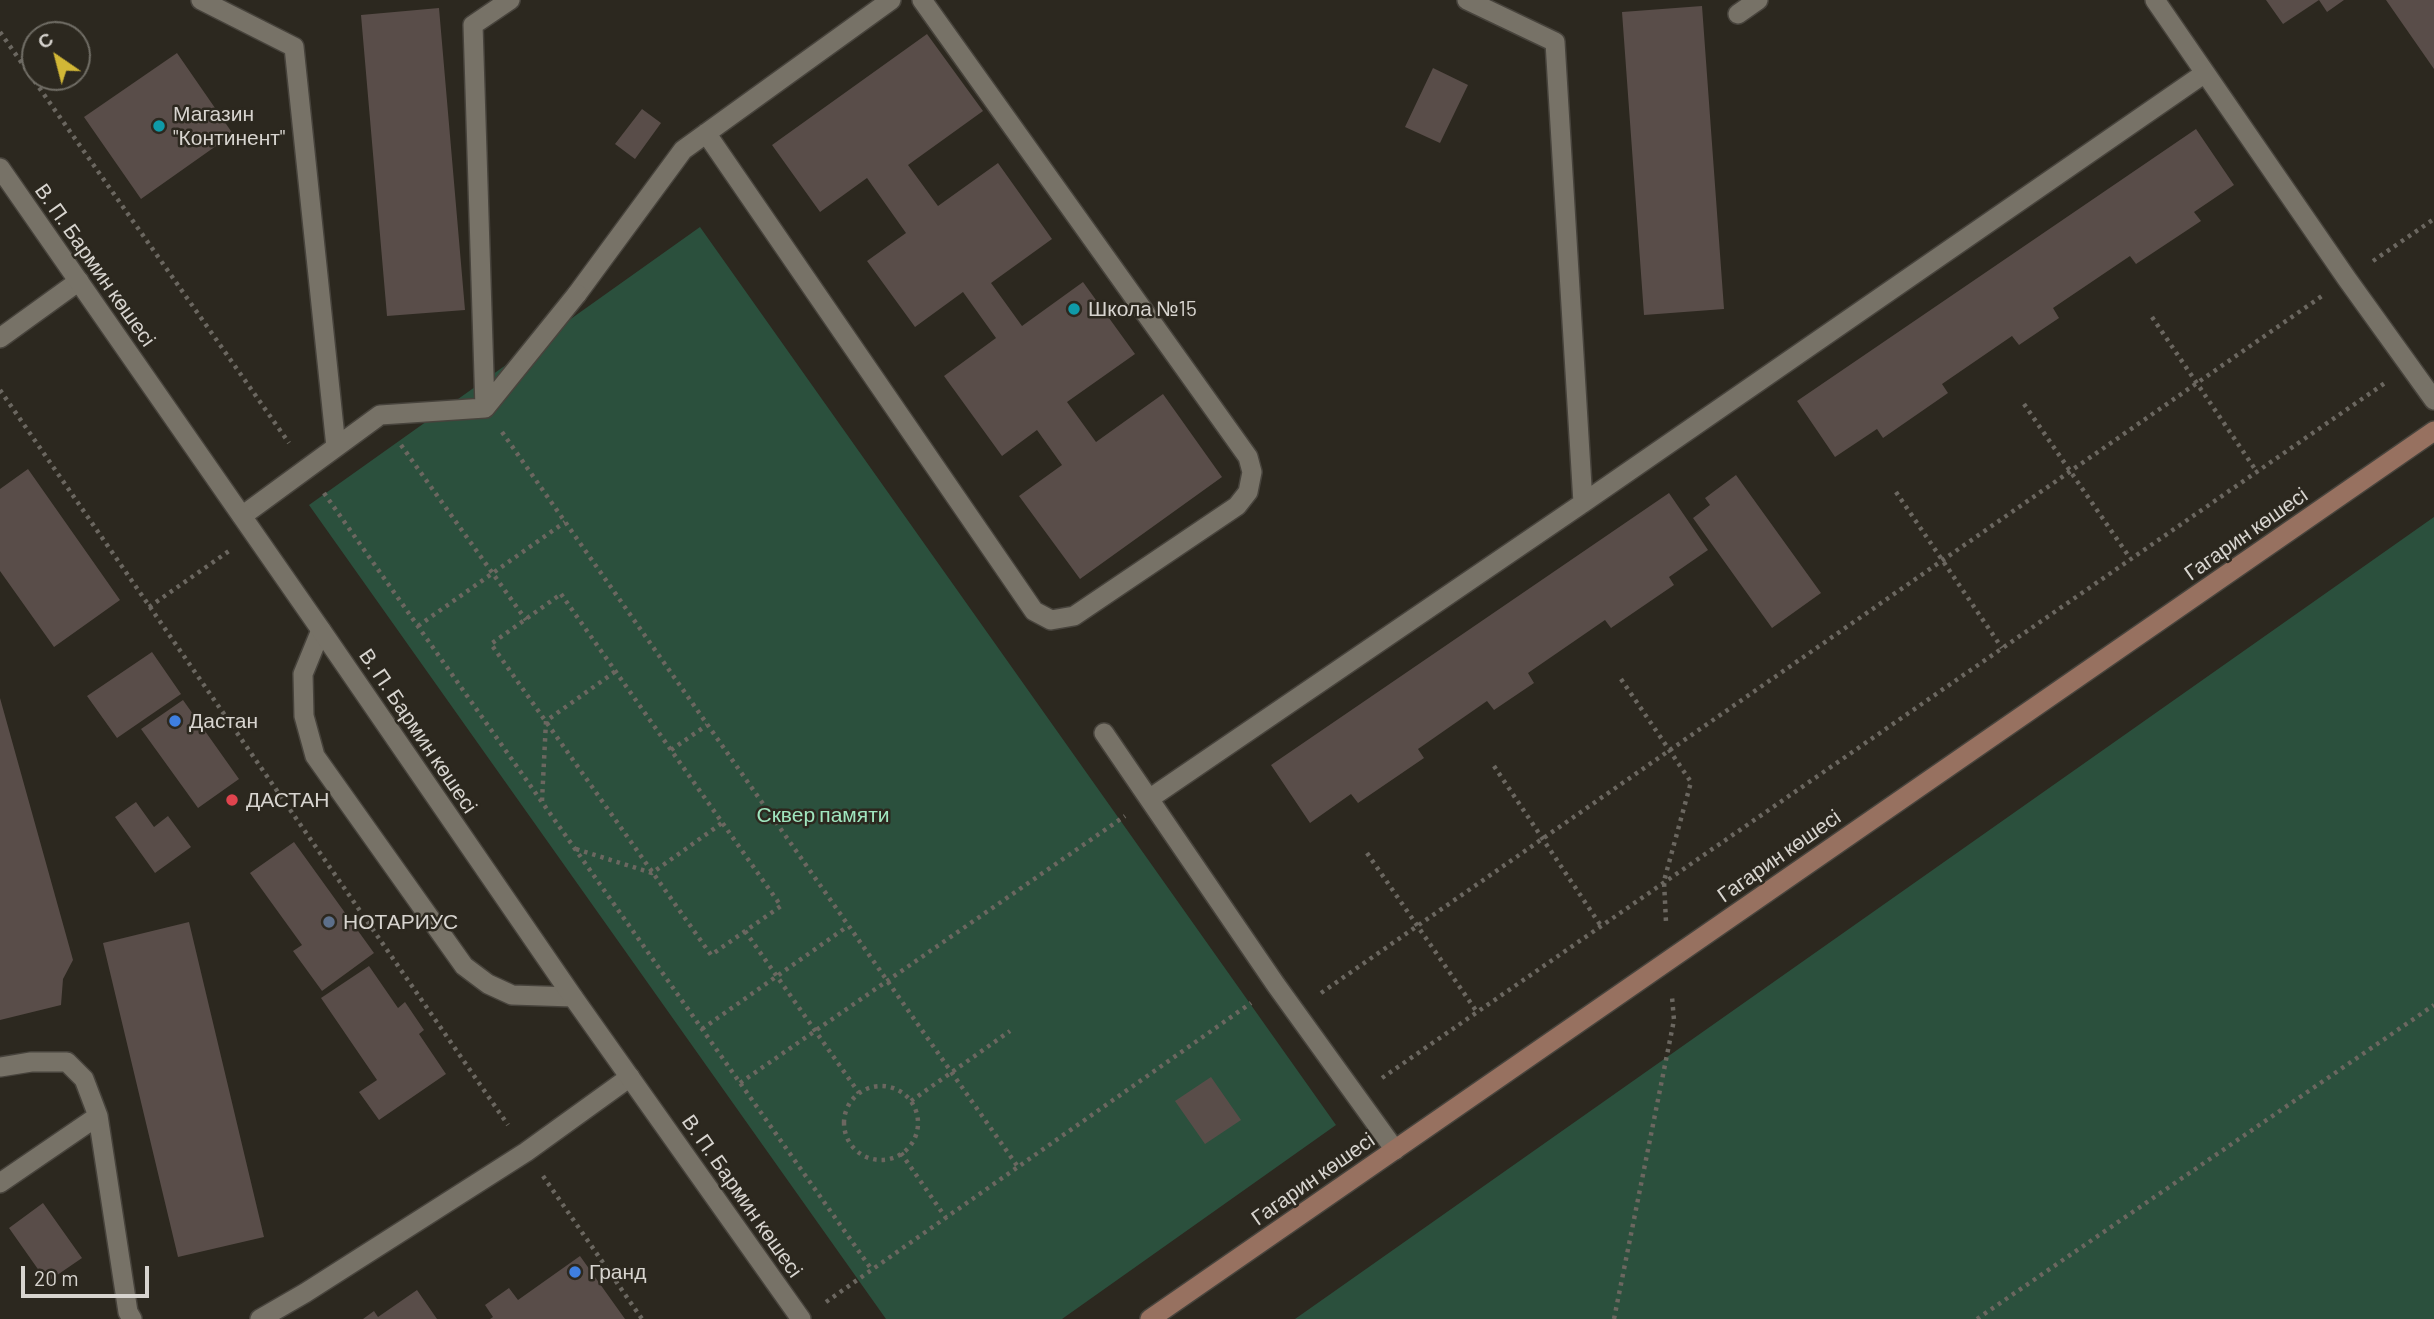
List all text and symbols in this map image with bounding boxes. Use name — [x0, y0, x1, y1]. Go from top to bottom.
north arrow — [21, 21, 91, 91]
text: С — [33, 27, 57, 53]
place label: Магазин "Континент" — [173, 101, 285, 151]
marker: Магазин "Континент" — [151, 118, 167, 134]
street label: В. П. Бармин көшесі — [29, 179, 161, 351]
place label: Школа №15 — [1088, 296, 1197, 322]
marker: Школа №15 — [1066, 301, 1082, 317]
street label: Гагарин көшесі — [2180, 482, 2312, 586]
street label: В. П. Бармин көшесі — [354, 644, 482, 818]
place label: Дастан — [189, 708, 258, 734]
marker: Дастан — [167, 713, 183, 729]
place label: ДАСТАН — [246, 787, 330, 813]
marker: ДАСТАН — [224, 792, 240, 808]
park label: Сквер памяти — [756, 802, 890, 828]
street label: Гагарин көшесі — [1713, 804, 1845, 908]
place label: НОТАРИУС — [343, 909, 458, 935]
marker: НОТАРИУС — [321, 914, 337, 930]
street label: В. П. Бармин көшесі — [676, 1110, 808, 1282]
street label: Гагарин көшесі — [1247, 1127, 1379, 1231]
scale bar — [24, 1252, 152, 1296]
place label: Гранд — [589, 1259, 646, 1285]
marker: Гранд — [567, 1264, 583, 1280]
text: 20 m — [34, 1265, 79, 1290]

